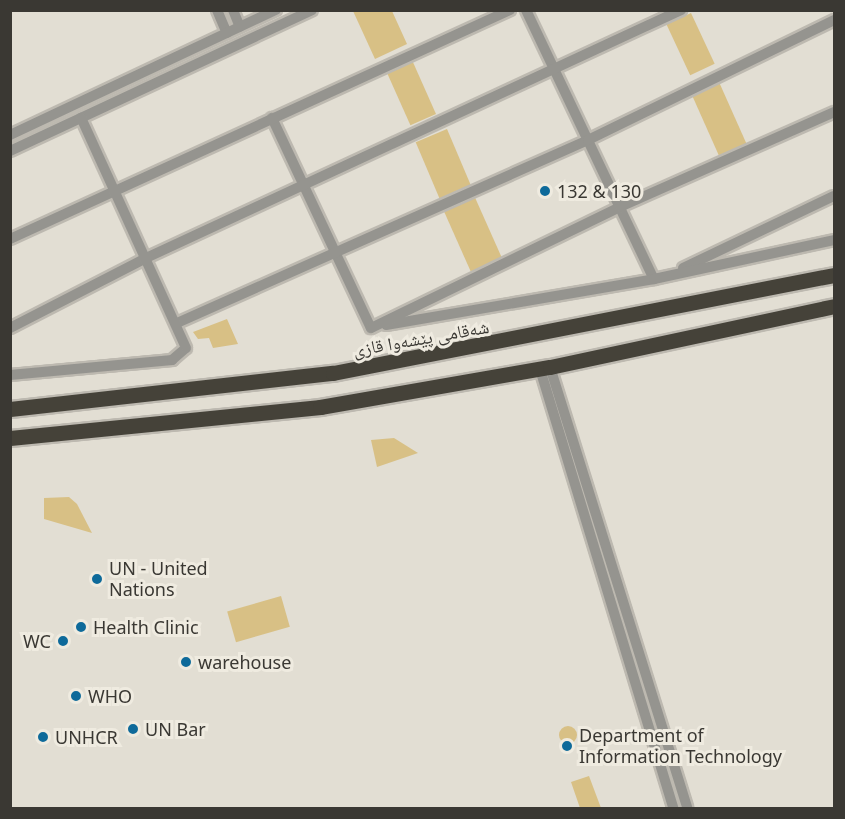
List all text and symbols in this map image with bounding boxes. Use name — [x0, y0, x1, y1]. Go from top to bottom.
place label: 132 & 130 — [557, 180, 641, 202]
marker: 132 & 130 — [538, 184, 552, 198]
street label: شەقامی پێشەوا قازی — [351, 315, 491, 361]
place label: UN - United Nations — [109, 558, 208, 600]
marker: UN - United Nations — [90, 572, 104, 586]
place label: Health Clinic — [93, 616, 199, 638]
marker: Health Clinic — [74, 620, 88, 634]
place label: WC — [23, 630, 51, 652]
marker: WC — [56, 634, 70, 648]
place label: warehouse — [198, 651, 291, 673]
marker: warehouse — [179, 655, 193, 669]
place label: WHO — [88, 685, 132, 707]
marker: WHO — [69, 689, 83, 703]
place label: UN Bar — [145, 718, 206, 740]
marker: UN Bar — [126, 722, 140, 736]
place label: Department of Information Technology — [579, 725, 782, 768]
place label: UNHCR — [55, 726, 118, 748]
marker: UNHCR — [36, 730, 50, 744]
marker: Department of Information Technology — [560, 739, 574, 753]

